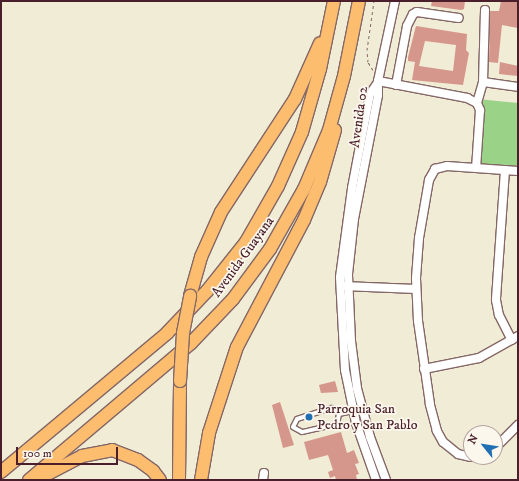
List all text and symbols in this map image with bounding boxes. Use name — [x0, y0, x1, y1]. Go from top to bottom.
street label: Avenida 02 — [346, 85, 372, 149]
street label: Avenida Guayana — [208, 213, 278, 301]
place label: Parroquia San Pedro y San Pablo — [317, 401, 418, 434]
marker: Parroquia San Pedro y San Pablo — [304, 412, 314, 422]
north arrow — [463, 425, 503, 465]
text: N — [465, 432, 482, 447]
scale bar — [18, 439, 120, 465]
text: 100 m — [23, 446, 52, 461]

